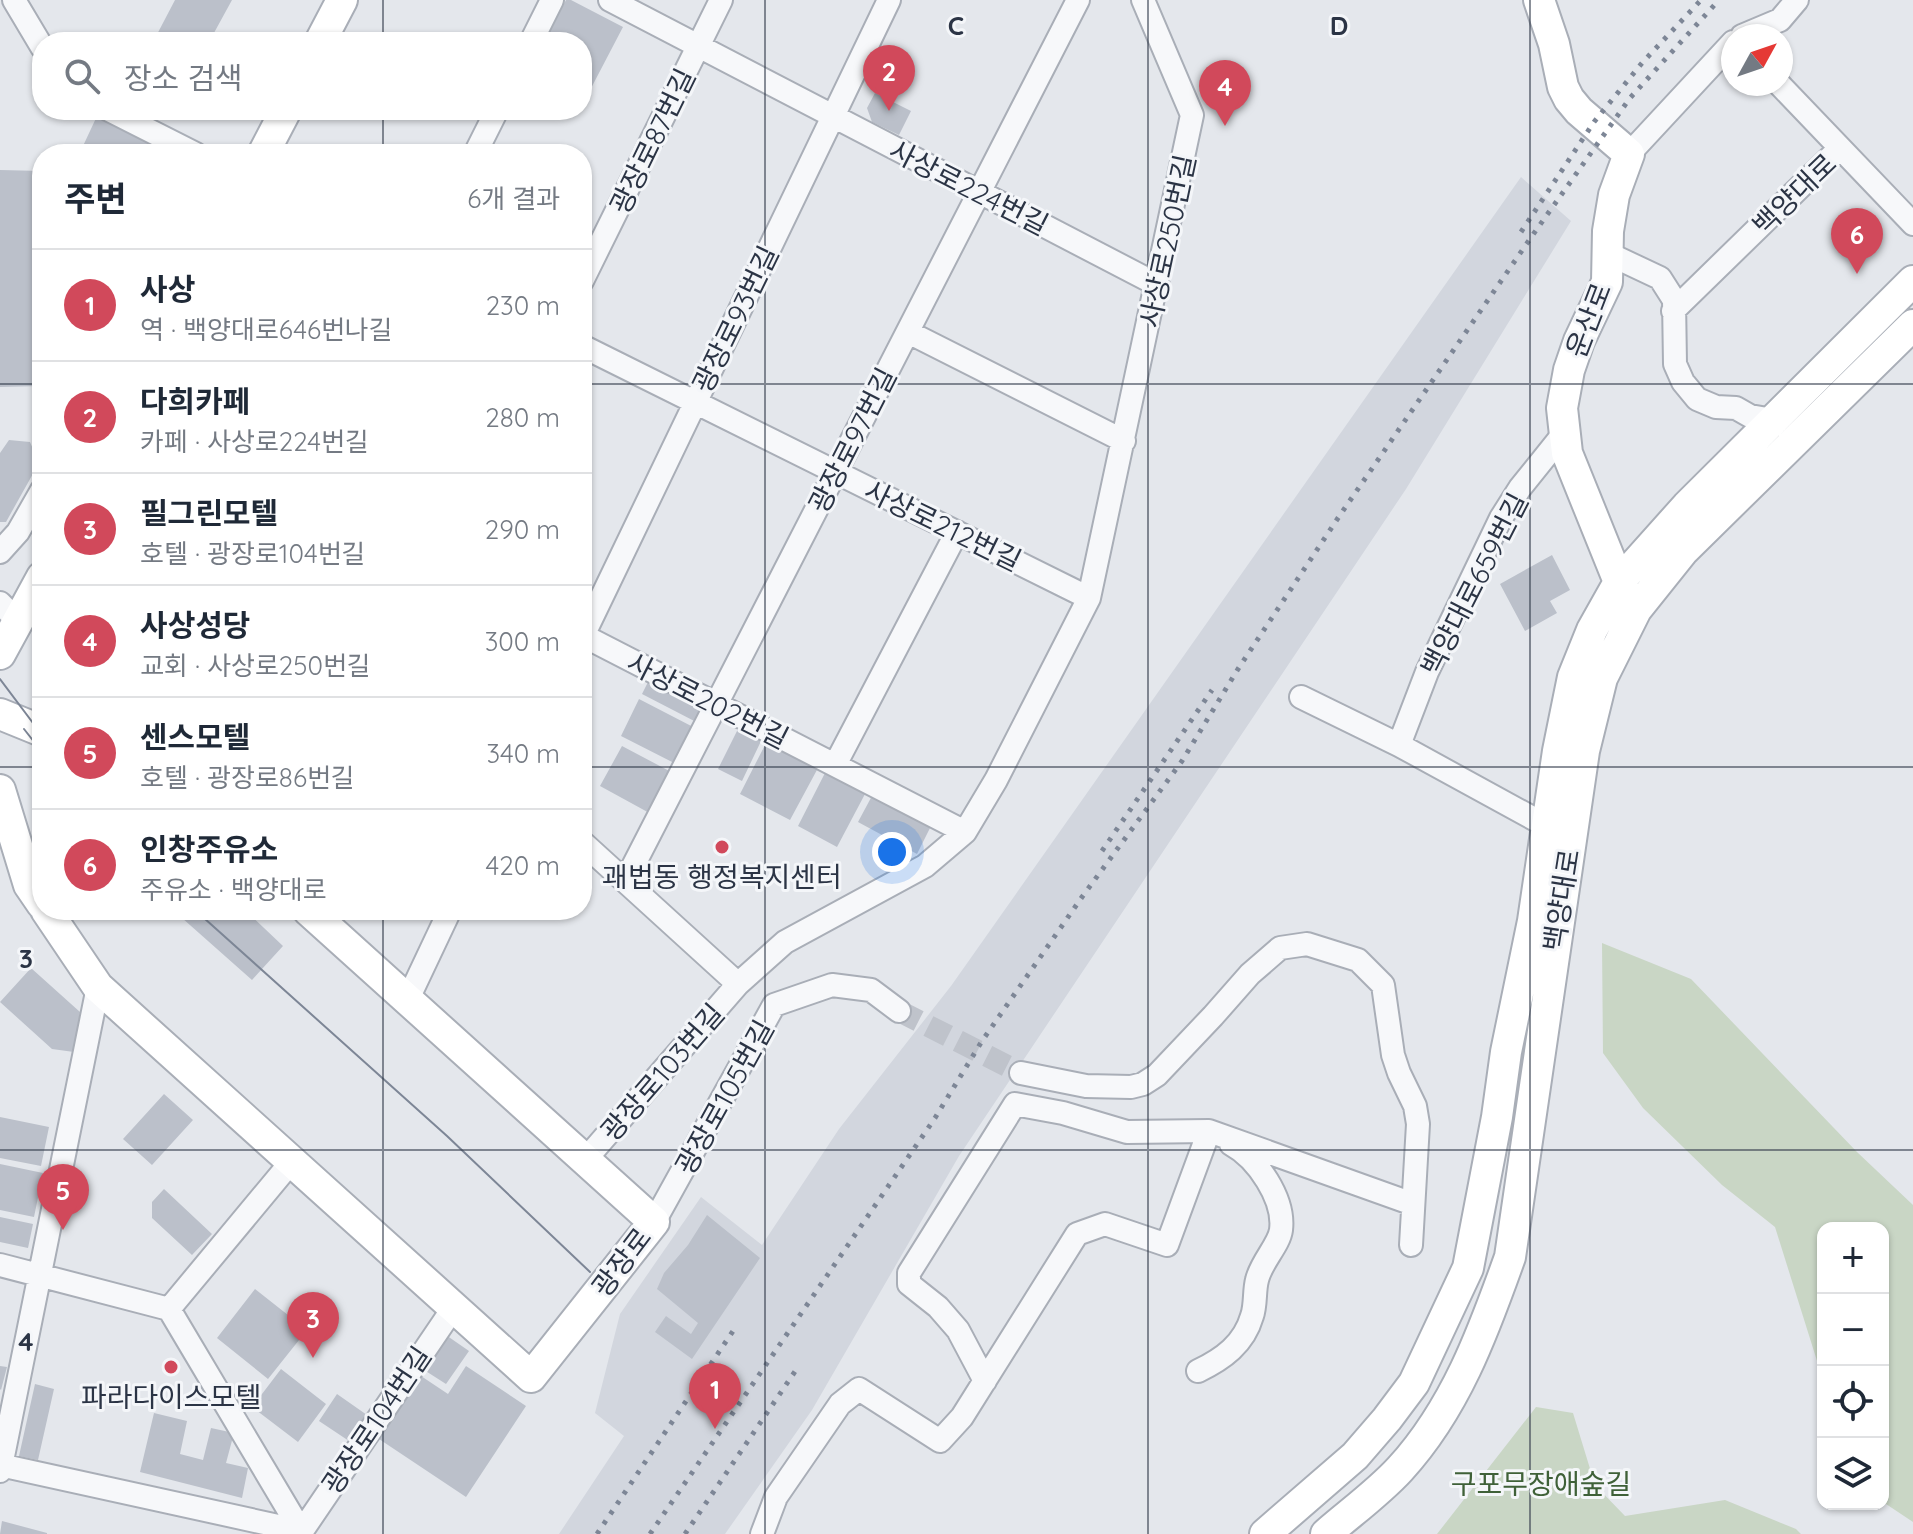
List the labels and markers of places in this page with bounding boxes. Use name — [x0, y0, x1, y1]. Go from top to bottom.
pin: 2 — [863, 45, 915, 111]
pin: 4 — [1199, 60, 1251, 126]
pin: 6 — [1831, 208, 1883, 274]
marker: 괘법동 행정복지센터 — [713, 838, 731, 856]
place label: 괘법동 행정복지센터 — [602, 859, 842, 894]
pin: 5 — [37, 1164, 89, 1230]
pin: 3 — [287, 1292, 339, 1358]
marker: 파라다이스모텔 — [162, 1358, 180, 1376]
pin: 1 — [689, 1363, 741, 1429]
place label: 파라다이스모텔 — [81, 1379, 261, 1414]

